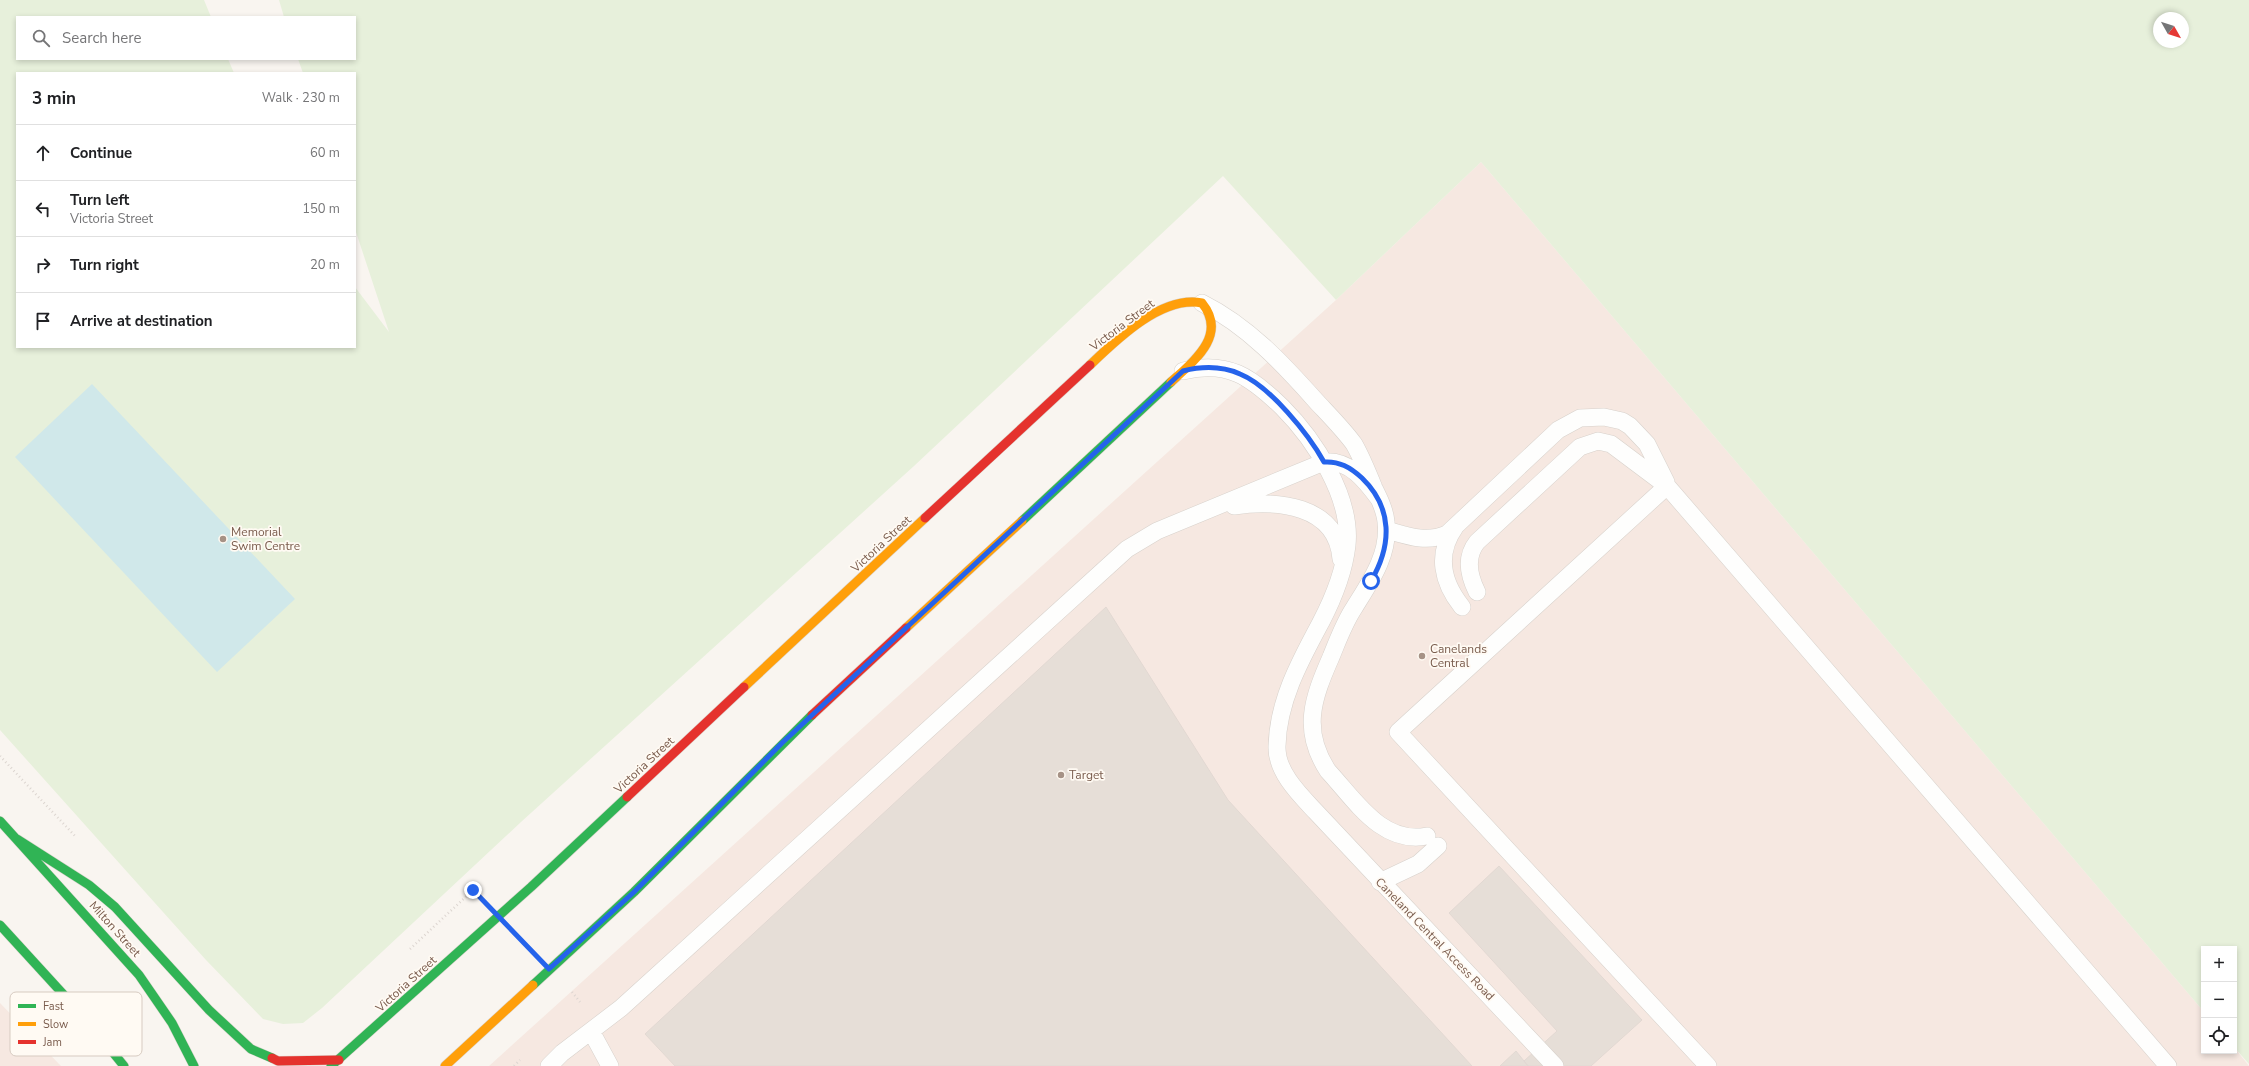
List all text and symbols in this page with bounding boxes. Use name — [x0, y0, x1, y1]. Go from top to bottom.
north arrow — [2153, 12, 2189, 48]
search box — [16, 16, 356, 60]
icon: search — [30, 27, 52, 49]
text: Search here — [62, 28, 142, 48]
text: 3 min — [32, 87, 76, 110]
text: Walk · 230 m — [262, 89, 340, 107]
icon: ahead — [32, 142, 54, 164]
text: Continue — [70, 143, 132, 163]
text: 60 m — [310, 144, 340, 162]
text: Turn left — [70, 190, 129, 210]
icon: left — [32, 198, 54, 220]
text: 150 m — [302, 200, 340, 218]
text: Victoria Street — [70, 210, 153, 228]
icon: right — [32, 254, 54, 276]
text: Turn right — [70, 255, 139, 275]
text: 20 m — [310, 256, 340, 274]
street label: Victoria Street — [1086, 295, 1158, 355]
icon: arrive — [32, 310, 54, 332]
text: Arrive at destination — [70, 311, 213, 331]
street label: Victoria Street — [847, 511, 915, 577]
place label: Memorial Swim Centre — [231, 524, 300, 554]
marker: Memorial Swim Centre — [218, 534, 228, 544]
route start — [1362, 572, 1380, 590]
place label: Canelands Central — [1430, 641, 1487, 671]
marker: Canelands Central — [1417, 651, 1427, 661]
street label: Victoria Street — [610, 732, 678, 798]
place label: Target — [1069, 767, 1104, 783]
marker: Target — [1056, 770, 1066, 780]
street label: Caneland Central Access Road — [1372, 874, 1498, 1004]
route end — [464, 881, 482, 899]
street label: Milton Street — [86, 898, 145, 961]
map controls — [2201, 946, 2237, 1054]
button: + — [2201, 946, 2237, 982]
street label: Victoria Street — [371, 952, 440, 1016]
button: − — [2201, 982, 2237, 1018]
legend — [10, 992, 142, 1056]
text: Fast — [43, 999, 64, 1014]
text: Slow — [43, 1017, 68, 1032]
button: locate — [2201, 1018, 2237, 1054]
text: Jam — [42, 1035, 62, 1050]

